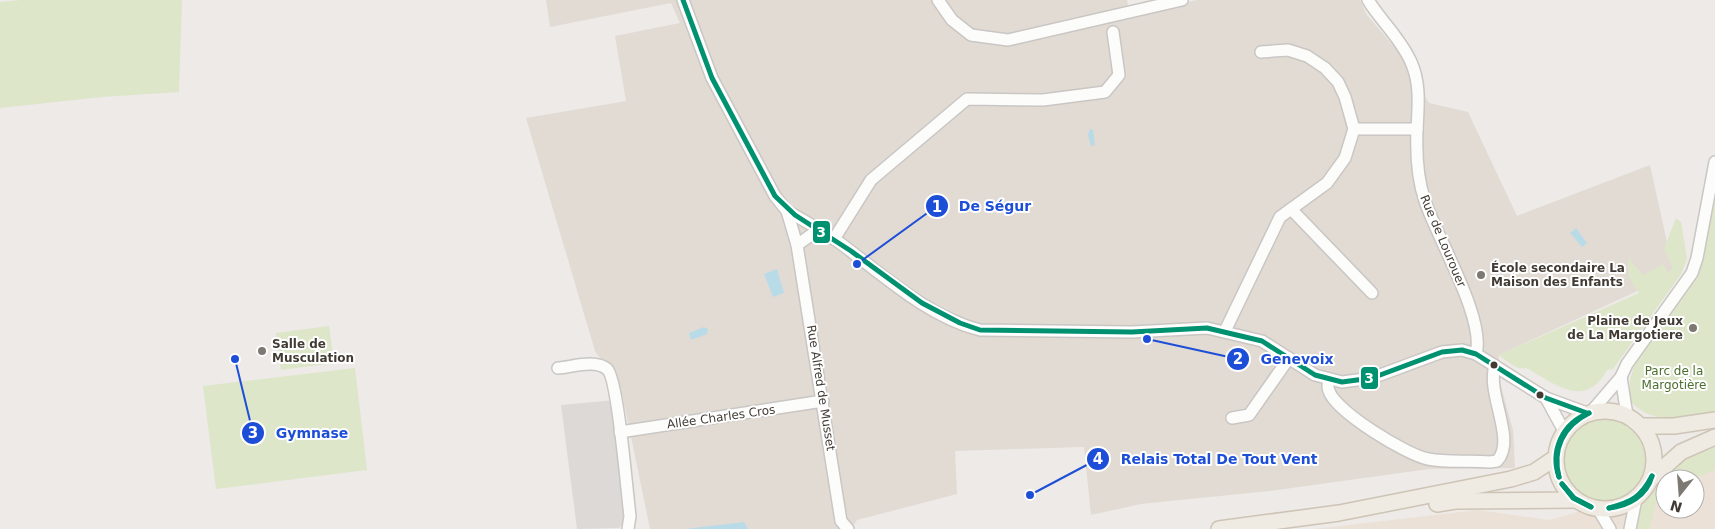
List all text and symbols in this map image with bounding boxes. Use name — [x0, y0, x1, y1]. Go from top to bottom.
callout: De Ségur — [924, 192, 1042, 221]
street label: Rue de Lourouer — [1417, 193, 1469, 289]
text: 1 — [932, 198, 942, 216]
text: De Ségur — [959, 198, 1031, 214]
line badge: 3 — [812, 220, 831, 244]
text: 3 — [816, 224, 826, 240]
place label: École secondaire La Maison des Enfants — [1491, 260, 1625, 289]
marker: École secondaire La Maison des Enfants — [1475, 269, 1487, 281]
place label: Plaine de Jeux de La Margotiere — [1567, 314, 1683, 342]
marker: Plaine de Jeux de La Margotiere — [1687, 322, 1699, 334]
street label: Rue Alfred de Musset — [804, 324, 838, 452]
place label: Salle de Musculation — [272, 337, 354, 365]
marker: Salle de Musculation — [256, 345, 268, 357]
callout: Genevoix — [1225, 345, 1343, 374]
text: 2 — [1233, 350, 1243, 368]
text: Genevoix — [1260, 351, 1334, 367]
unlabelled marker — [1489, 360, 1499, 370]
park label: Parc de la Margotière — [1642, 364, 1706, 392]
line badge: 3 — [1360, 366, 1379, 390]
text: 3 — [1364, 370, 1374, 386]
unlabelled marker — [1535, 390, 1545, 400]
street label: Allée Charles Cros — [666, 402, 776, 432]
callout: Gymnase — [241, 418, 358, 447]
text: 3 — [248, 424, 258, 442]
text: Gymnase — [276, 425, 348, 441]
callout: Relais Total De Tout Vent — [1086, 444, 1328, 473]
text: 4 — [1093, 450, 1103, 468]
text: Relais Total De Tout Vent — [1121, 451, 1318, 467]
north arrow — [1655, 469, 1705, 519]
text: N — [1668, 497, 1684, 516]

